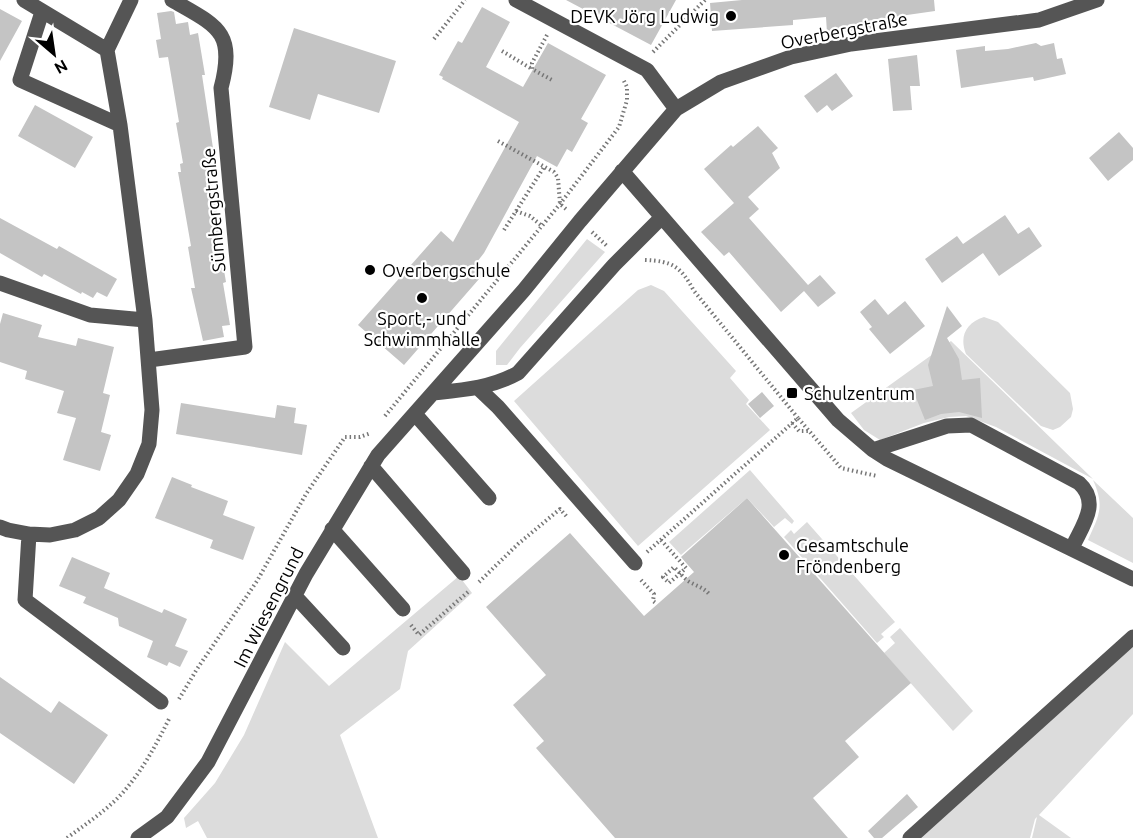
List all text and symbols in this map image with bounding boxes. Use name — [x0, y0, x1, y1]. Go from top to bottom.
place label: DEVK Jörg Ludwig — [570, 6, 719, 26]
street label: Overbergstraße — [779, 8, 909, 52]
marker: DEVK Jörg Ludwig — [724, 9, 738, 23]
north arrow — [24, 24, 84, 84]
text: N — [52, 56, 71, 78]
street label: Sümbergstraße — [198, 147, 228, 273]
place label: Overbergschule — [382, 260, 510, 280]
marker: Overbergschule — [363, 263, 377, 277]
marker: Sport,- und Schwimmhalle — [415, 291, 429, 305]
place label: Sport,- und Schwimmhalle — [364, 308, 480, 349]
place label: Schulzentrum — [804, 383, 915, 403]
marker: Schulzentrum — [785, 386, 799, 400]
place label: Gesamtschule Fröndenberg — [796, 535, 909, 576]
street label: Im Wiesengrund — [229, 544, 307, 670]
marker: Gesamtschule Fröndenberg — [777, 548, 791, 562]

